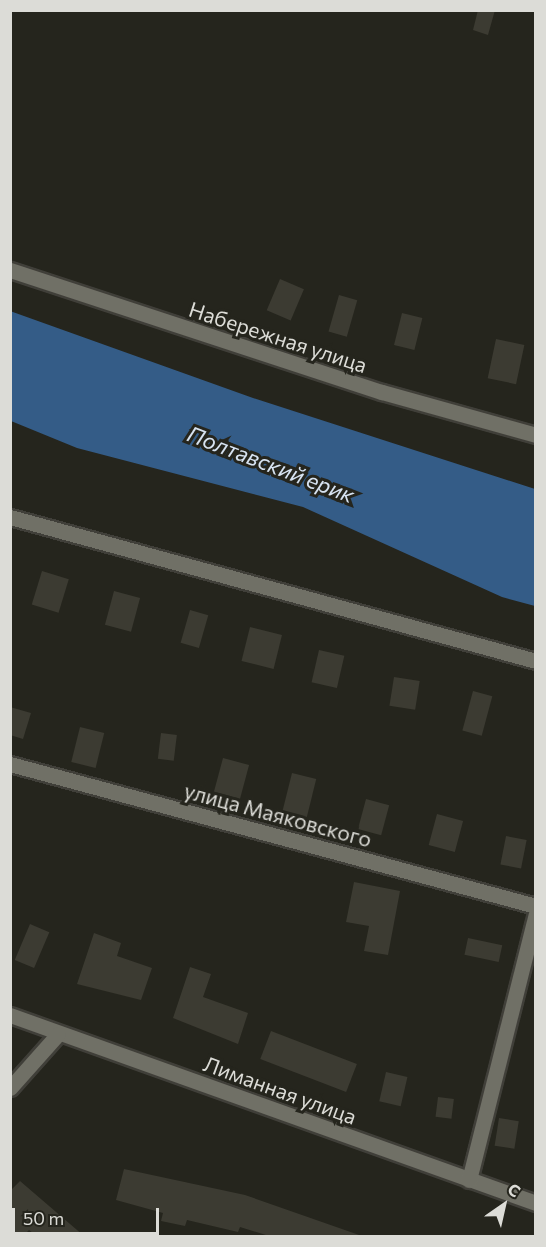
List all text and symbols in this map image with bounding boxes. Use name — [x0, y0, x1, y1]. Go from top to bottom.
street label: Набережная улица — [186, 296, 370, 378]
water label: Полтавский ерик — [184, 420, 358, 508]
street label: улица Маяковского — [182, 778, 374, 852]
street label: Лиманная улица — [200, 1051, 360, 1129]
north arrow — [474, 1175, 534, 1235]
text: С — [504, 1179, 524, 1201]
scale bar — [15, 1196, 162, 1234]
text: 50 m — [23, 1207, 64, 1229]

